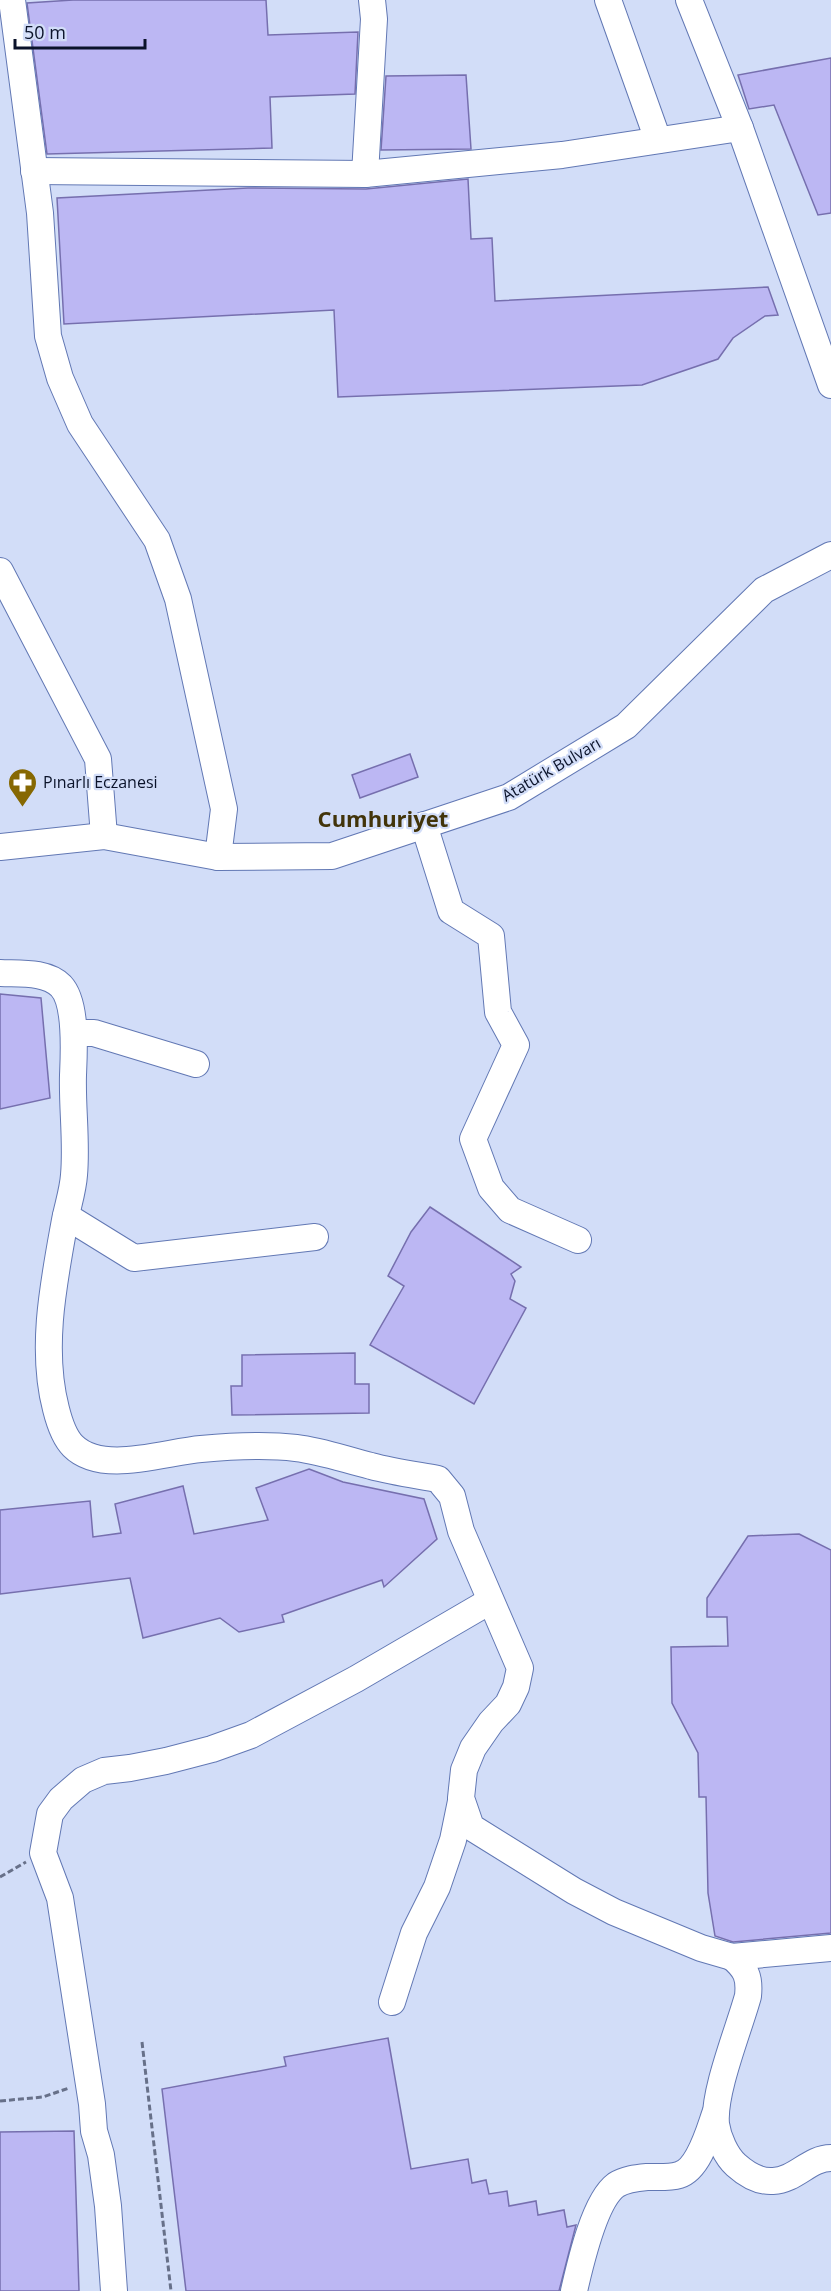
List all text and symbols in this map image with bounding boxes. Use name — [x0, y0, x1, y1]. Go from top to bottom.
scale bar — [15, 12, 146, 50]
text: 50 m — [24, 20, 66, 44]
street label: Atatürk Bulvarı — [497, 732, 605, 806]
pharmacy icon: Pınarlı Eczanesi — [6, 766, 38, 808]
place label: Pınarlı Eczanesi — [43, 771, 158, 793]
district label: Cumhuriyet — [318, 803, 448, 833]

